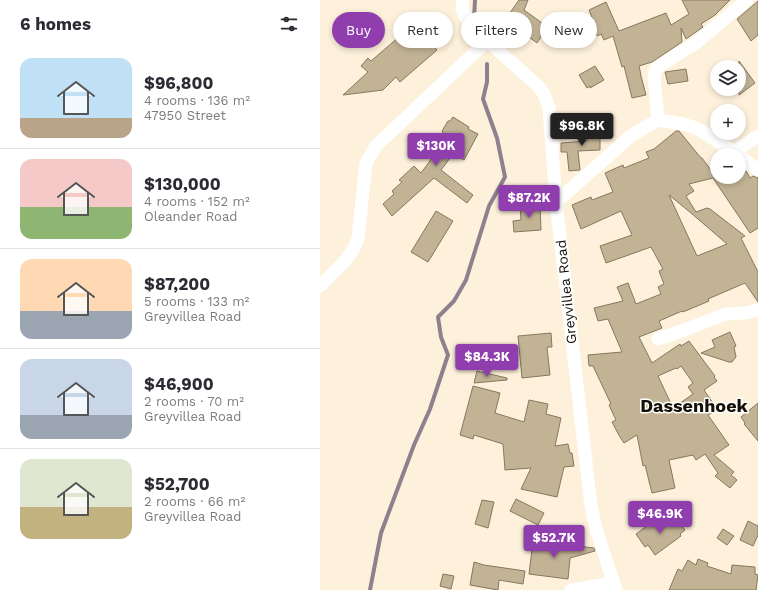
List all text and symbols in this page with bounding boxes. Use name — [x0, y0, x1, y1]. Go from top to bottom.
chip: Buy — [332, 12, 385, 48]
chip: Rent — [393, 12, 453, 48]
chip: Filters — [461, 12, 532, 48]
chip: New — [540, 12, 597, 48]
icon: filters — [278, 13, 300, 35]
text: 6 homes — [20, 14, 91, 34]
map controls — [710, 60, 746, 184]
button: layers — [710, 60, 746, 96]
text: $96,800 — [144, 73, 213, 93]
icon: home — [52, 74, 100, 122]
text: 4 rooms · 136 m² — [144, 93, 250, 108]
button: + — [710, 104, 746, 140]
text: 47950 Street — [144, 108, 226, 123]
pin: $96.8K — [549, 113, 615, 147]
text: $96.8K — [559, 118, 605, 133]
pin: $130K — [408, 133, 464, 167]
text: $130K — [416, 138, 456, 153]
button: − — [710, 148, 746, 184]
text: $130,000 — [144, 174, 221, 194]
icon: home — [52, 175, 100, 223]
pin: $87.2K — [496, 185, 562, 219]
text: $87.2K — [508, 190, 550, 205]
text: 4 rooms · 152 m² — [144, 194, 250, 209]
text: Oleander Road — [144, 209, 237, 224]
street label: Greyvillea Road — [553, 239, 579, 345]
text: $87,200 — [144, 274, 210, 294]
icon: home — [52, 275, 100, 323]
text: 5 rooms · 133 m² — [144, 294, 249, 309]
text: Greyvillea Road — [144, 309, 241, 324]
pin: $84.3K — [454, 344, 520, 378]
text: $84.3K — [464, 349, 510, 364]
text: $46,900 — [144, 374, 214, 394]
icon: home — [52, 375, 100, 423]
text: 2 rooms · 70 m² — [144, 394, 244, 409]
district label: Dassenhoek — [640, 395, 749, 416]
text: Greyvillea Road — [144, 409, 241, 424]
text: $52,700 — [144, 474, 210, 494]
icon: home — [52, 475, 100, 523]
text: 2 rooms · 66 m² — [144, 494, 245, 509]
pin: $46.9K — [627, 501, 693, 535]
text: $46.9K — [637, 506, 683, 521]
text: Greyvillea Road — [144, 509, 241, 524]
pin: $52.7K — [521, 525, 587, 559]
text: $52.7K — [533, 530, 575, 545]

